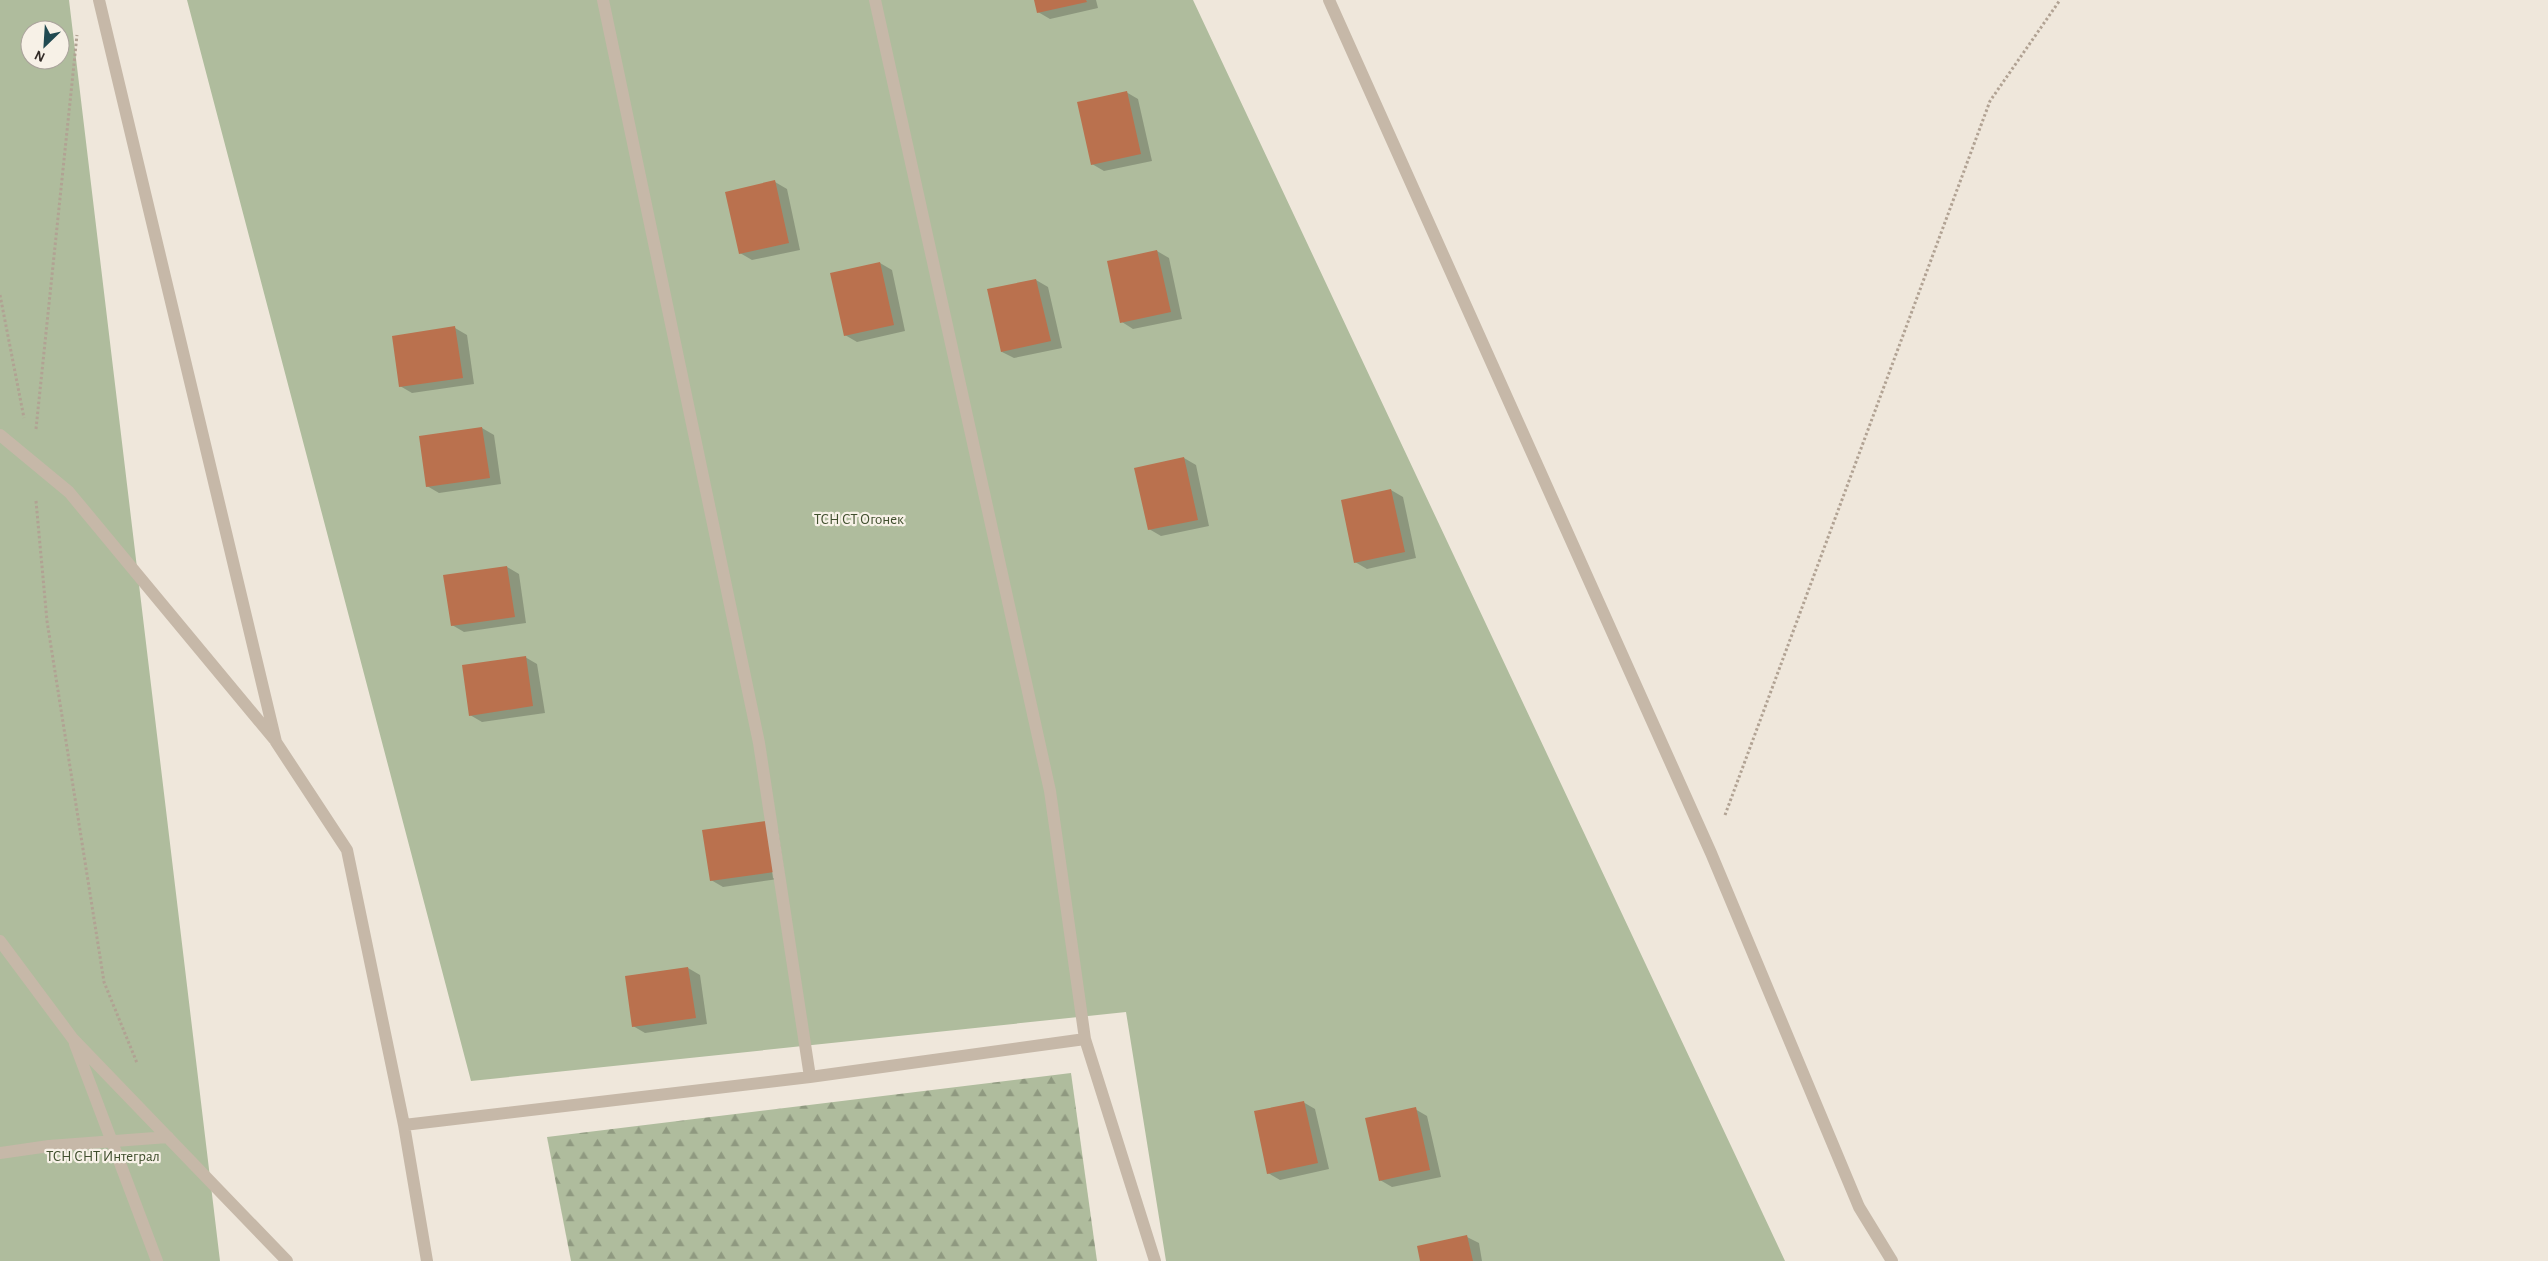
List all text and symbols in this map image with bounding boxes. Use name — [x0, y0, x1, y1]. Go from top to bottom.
north arrow — [20, 20, 70, 70]
text: N — [33, 47, 47, 64]
park label: ТСН СТ Огонек — [814, 512, 904, 527]
park label: ТСН СНТ Интеграл — [46, 1149, 160, 1164]

